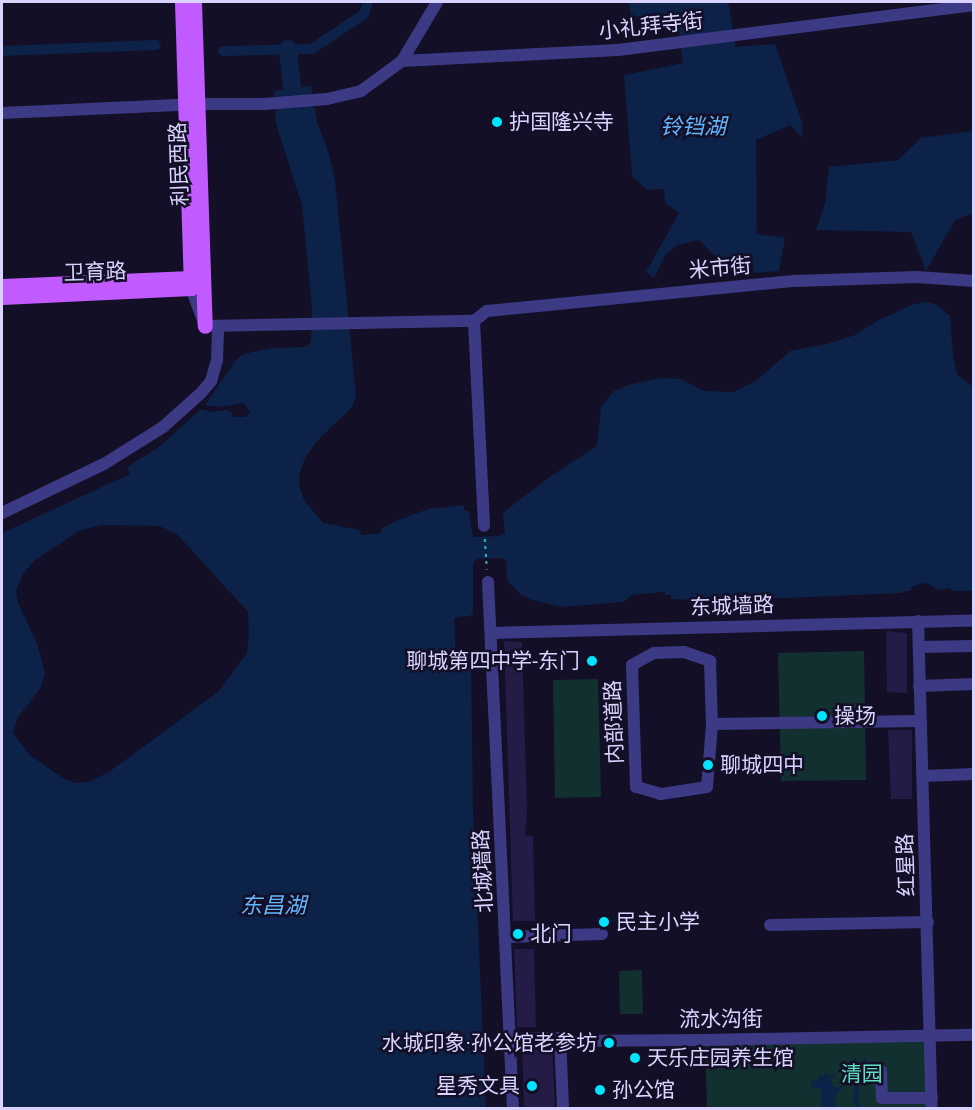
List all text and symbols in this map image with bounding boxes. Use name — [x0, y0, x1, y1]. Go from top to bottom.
street label: 小礼拜寺街 — [597, 8, 705, 44]
place label: 护国隆兴寺 — [509, 109, 614, 135]
water label: 铃铛湖 — [660, 114, 726, 140]
marker: 护国隆兴寺 — [490, 115, 504, 129]
street label: 利民西路 — [165, 122, 193, 206]
street label: 米市街 — [688, 253, 752, 283]
street label: 卫育路 — [63, 258, 127, 286]
street label: 东城墙路 — [690, 592, 774, 620]
place label: 聊城第四中学-东门 — [406, 648, 580, 674]
marker: 聊城第四中学-东门 — [585, 654, 599, 668]
street label: 内部道路 — [600, 680, 628, 764]
place label: 操场 — [834, 703, 876, 729]
marker: 操场 — [815, 709, 829, 723]
place label: 聊城四中 — [720, 752, 804, 778]
marker: 聊城四中 — [701, 758, 715, 772]
street label: 北城墙路 — [468, 828, 498, 914]
street label: 红星路 — [892, 833, 920, 897]
water label: 东昌湖 — [240, 893, 306, 919]
place label: 民主小学 — [616, 909, 700, 935]
marker: 民主小学 — [597, 915, 611, 929]
place label: 北门 — [530, 921, 572, 947]
marker: 北门 — [511, 927, 525, 941]
street label: 流水沟街 — [679, 1006, 763, 1032]
place label: 水城印象·孙公馆老参坊 — [382, 1030, 597, 1056]
marker: 水城印象·孙公馆老参坊 — [602, 1036, 616, 1050]
place label: 天乐庄园养生馆 — [647, 1045, 794, 1071]
marker: 天乐庄园养生馆 — [628, 1051, 642, 1065]
park label: 清园 — [841, 1061, 883, 1087]
place label: 星秀文具 — [436, 1073, 520, 1099]
place label: 孙公馆 — [612, 1077, 675, 1103]
marker: 星秀文具 — [525, 1079, 539, 1093]
marker: 孙公馆 — [593, 1083, 607, 1097]

